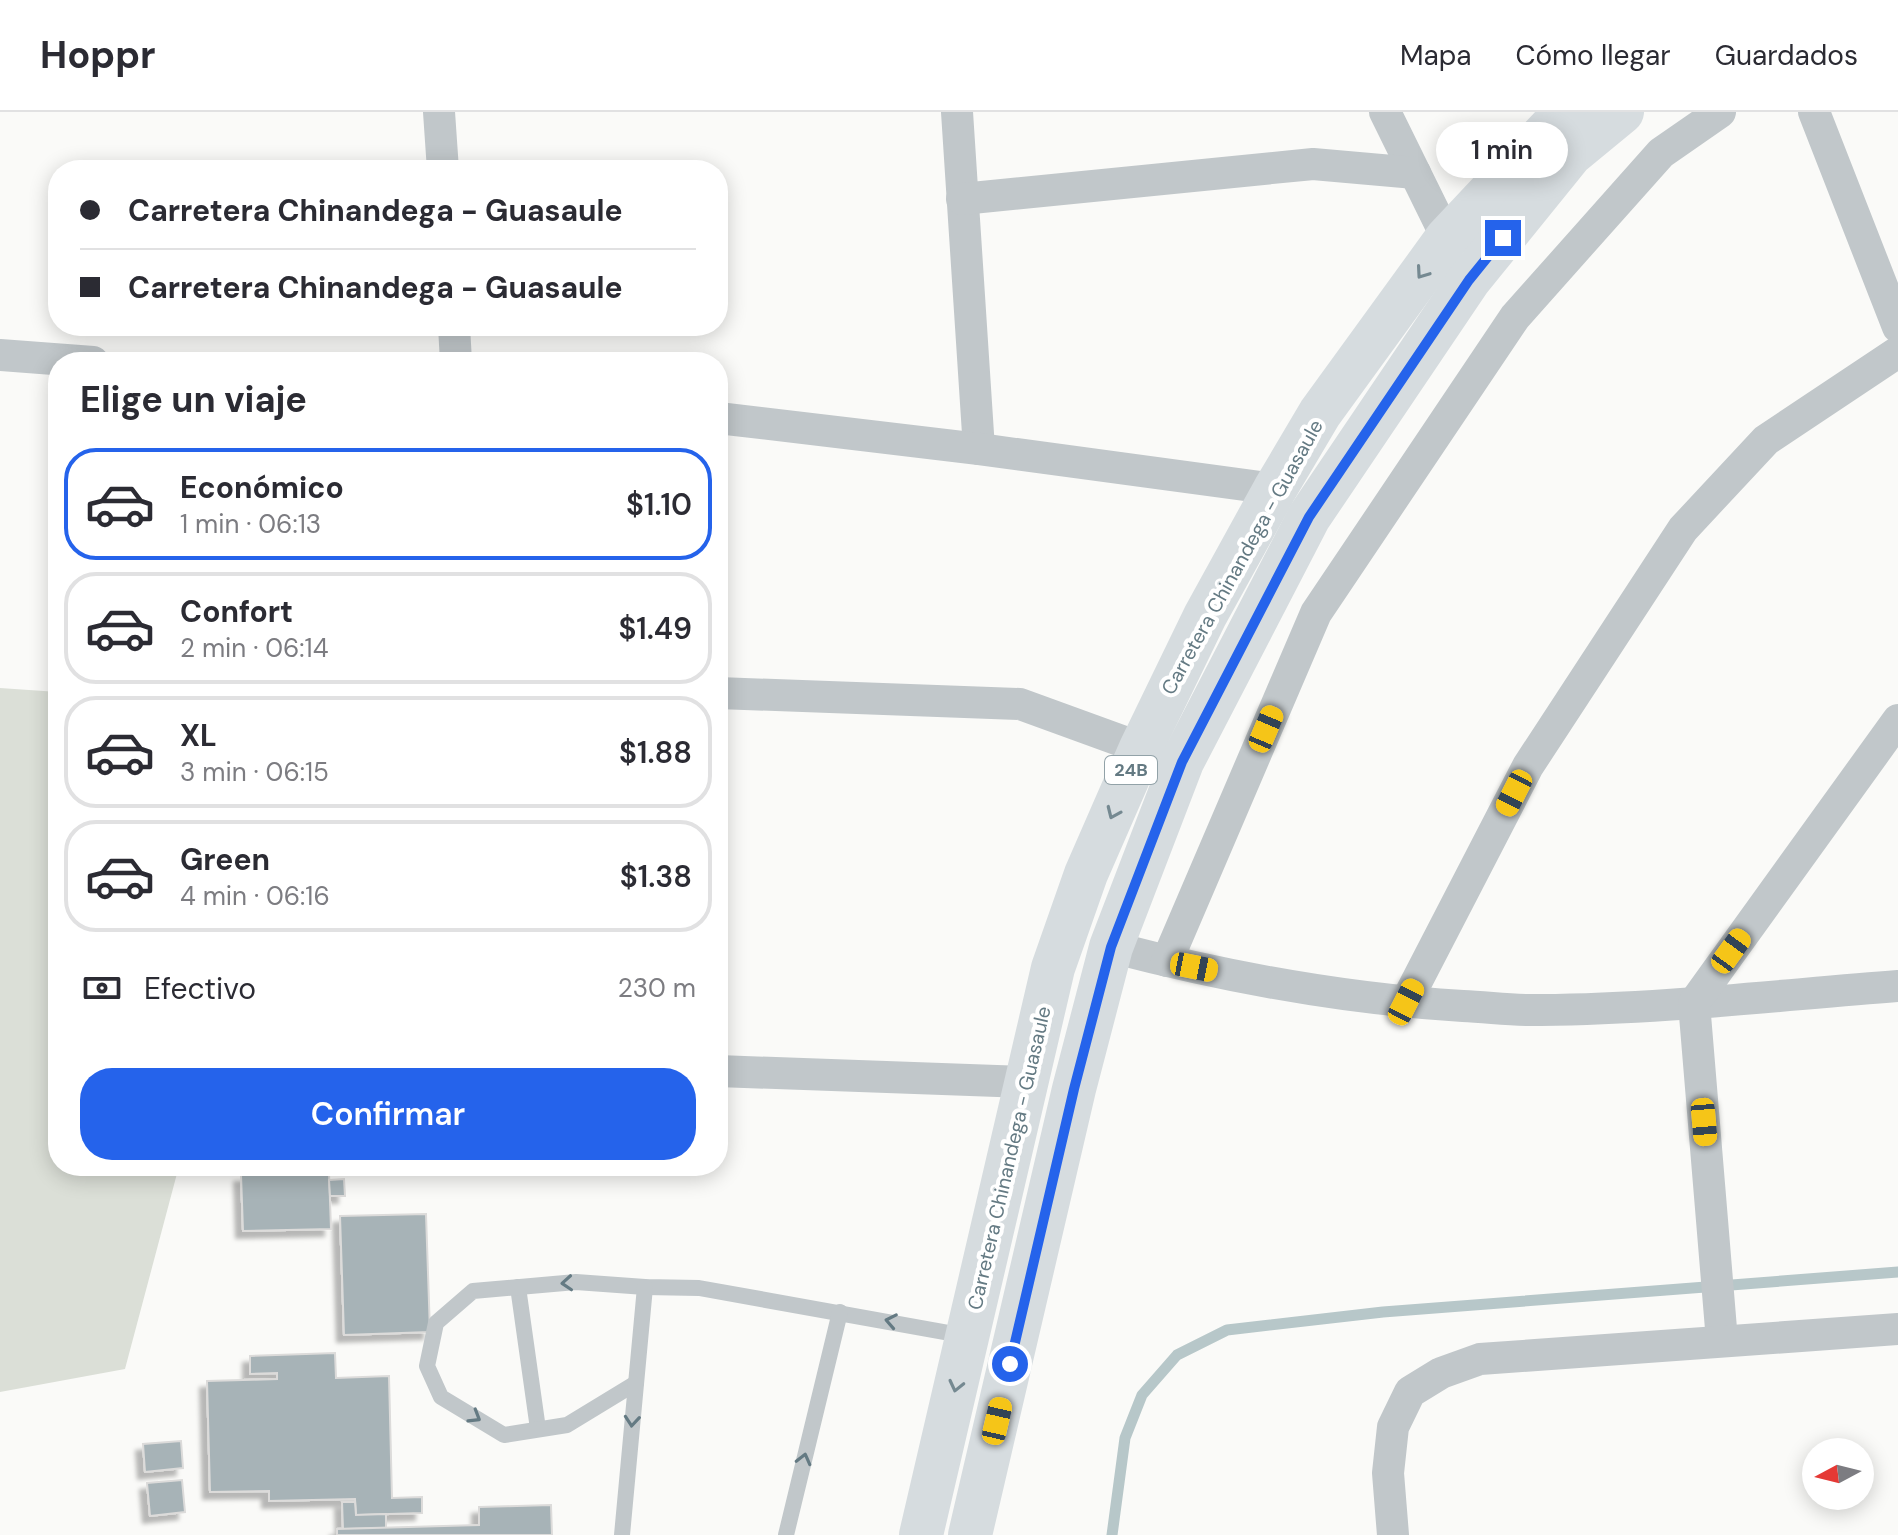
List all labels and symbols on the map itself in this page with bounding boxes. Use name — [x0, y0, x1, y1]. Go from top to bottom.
callout: 1 min — [1437, 122, 1569, 178]
route end — [1485, 220, 1521, 256]
one-way arrow — [1417, 264, 1432, 278]
street label: Carretera Chinandega - Guasaule — [1155, 415, 1329, 699]
car — [1246, 702, 1286, 756]
road number: 24B — [1105, 756, 1157, 784]
car — [1492, 766, 1536, 820]
one-way arrow — [1106, 804, 1122, 819]
car — [1707, 925, 1755, 977]
car — [1168, 951, 1220, 983]
car — [1384, 975, 1428, 1029]
street label: Carretera Chinandega - Guasaule — [961, 1004, 1057, 1312]
car — [1690, 1097, 1718, 1147]
one-way arrow — [560, 1274, 573, 1291]
one-way arrow — [885, 1313, 898, 1330]
route start — [992, 1346, 1028, 1382]
one-way arrow — [948, 1379, 965, 1393]
car — [980, 1395, 1014, 1447]
one-way arrow — [466, 1407, 481, 1423]
one-way arrow — [624, 1415, 641, 1428]
north arrow — [1802, 1438, 1874, 1510]
one-way arrow — [795, 1453, 812, 1467]

